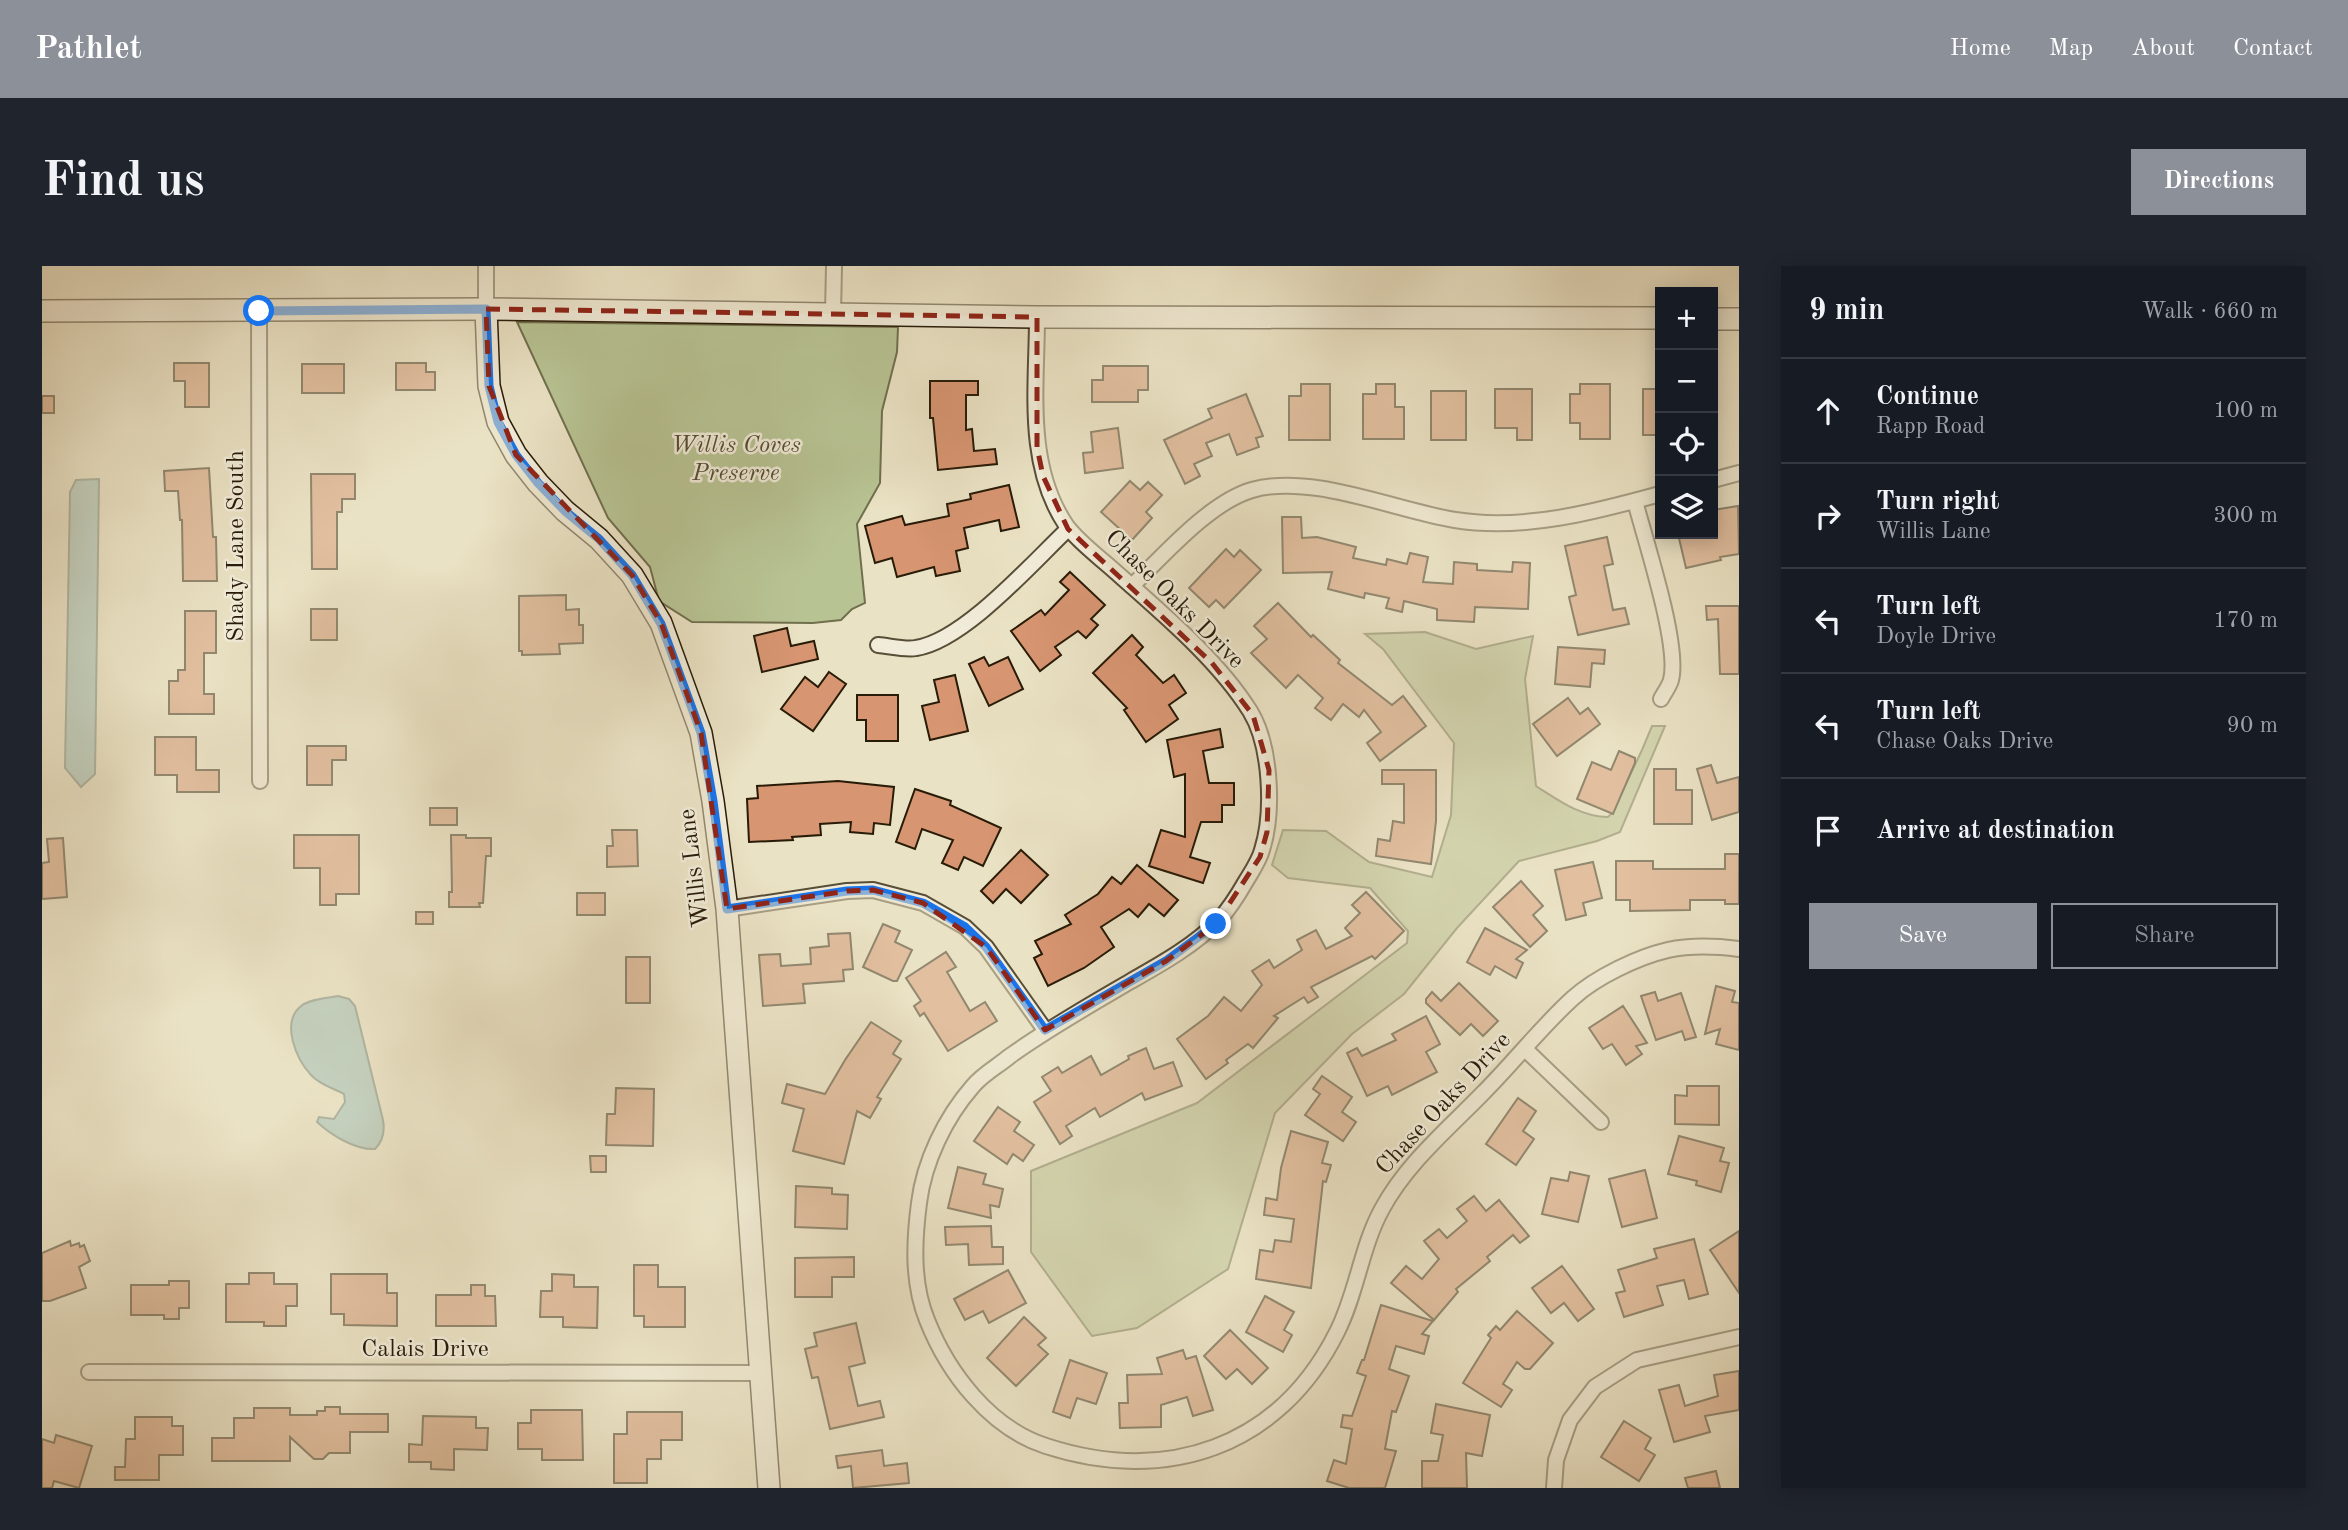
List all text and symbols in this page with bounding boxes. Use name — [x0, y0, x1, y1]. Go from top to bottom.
text: Pathlet — [35, 33, 142, 66]
text: Home — [1950, 37, 2011, 61]
text: Map — [2049, 37, 2093, 61]
text: About — [2131, 37, 2195, 61]
text: Contact — [2233, 37, 2313, 61]
button: Directions — [2131, 149, 2306, 215]
text: Find us — [42, 158, 205, 207]
map controls — [1655, 287, 1718, 539]
button: + — [1655, 287, 1718, 350]
route start — [243, 295, 274, 326]
text: 9 min — [1809, 296, 1884, 326]
text: Walk · 660 m — [2142, 300, 2278, 323]
button: − — [1655, 350, 1718, 413]
text: Continue — [1876, 384, 1979, 410]
icon: ahead — [1809, 392, 1847, 430]
text: 100 m — [2213, 399, 2278, 422]
button: locate — [1655, 413, 1718, 476]
text: Rapp Road — [1876, 415, 1985, 438]
park label: Willis Coves Preserve — [671, 434, 801, 486]
street label: Shady Lane South — [225, 450, 249, 642]
button: layers — [1655, 476, 1718, 539]
text: Turn right — [1876, 489, 1999, 515]
icon: right — [1809, 497, 1847, 535]
text: 300 m — [2213, 504, 2278, 527]
text: Willis Lane — [1876, 520, 1991, 543]
street label: Chase Oaks Drive — [1100, 526, 1248, 674]
text: Turn left — [1876, 594, 1981, 620]
icon: left — [1809, 602, 1847, 640]
text: 170 m — [2213, 609, 2278, 632]
text: Doyle Drive — [1876, 625, 1996, 648]
text: Turn left — [1876, 699, 1981, 725]
icon: left — [1809, 707, 1847, 745]
text: 90 m — [2227, 714, 2278, 737]
text: Chase Oaks Drive — [1876, 730, 2053, 753]
street label: Willis Lane — [676, 807, 714, 929]
icon: arrive — [1809, 812, 1847, 850]
text: Arrive at destination — [1876, 818, 2115, 844]
button: Save — [1809, 903, 2037, 969]
button: Share — [2051, 903, 2278, 969]
route end — [1200, 908, 1231, 939]
street label: Chase Oaks Drive — [1372, 1028, 1516, 1180]
street label: Calais Drive — [361, 1338, 489, 1362]

